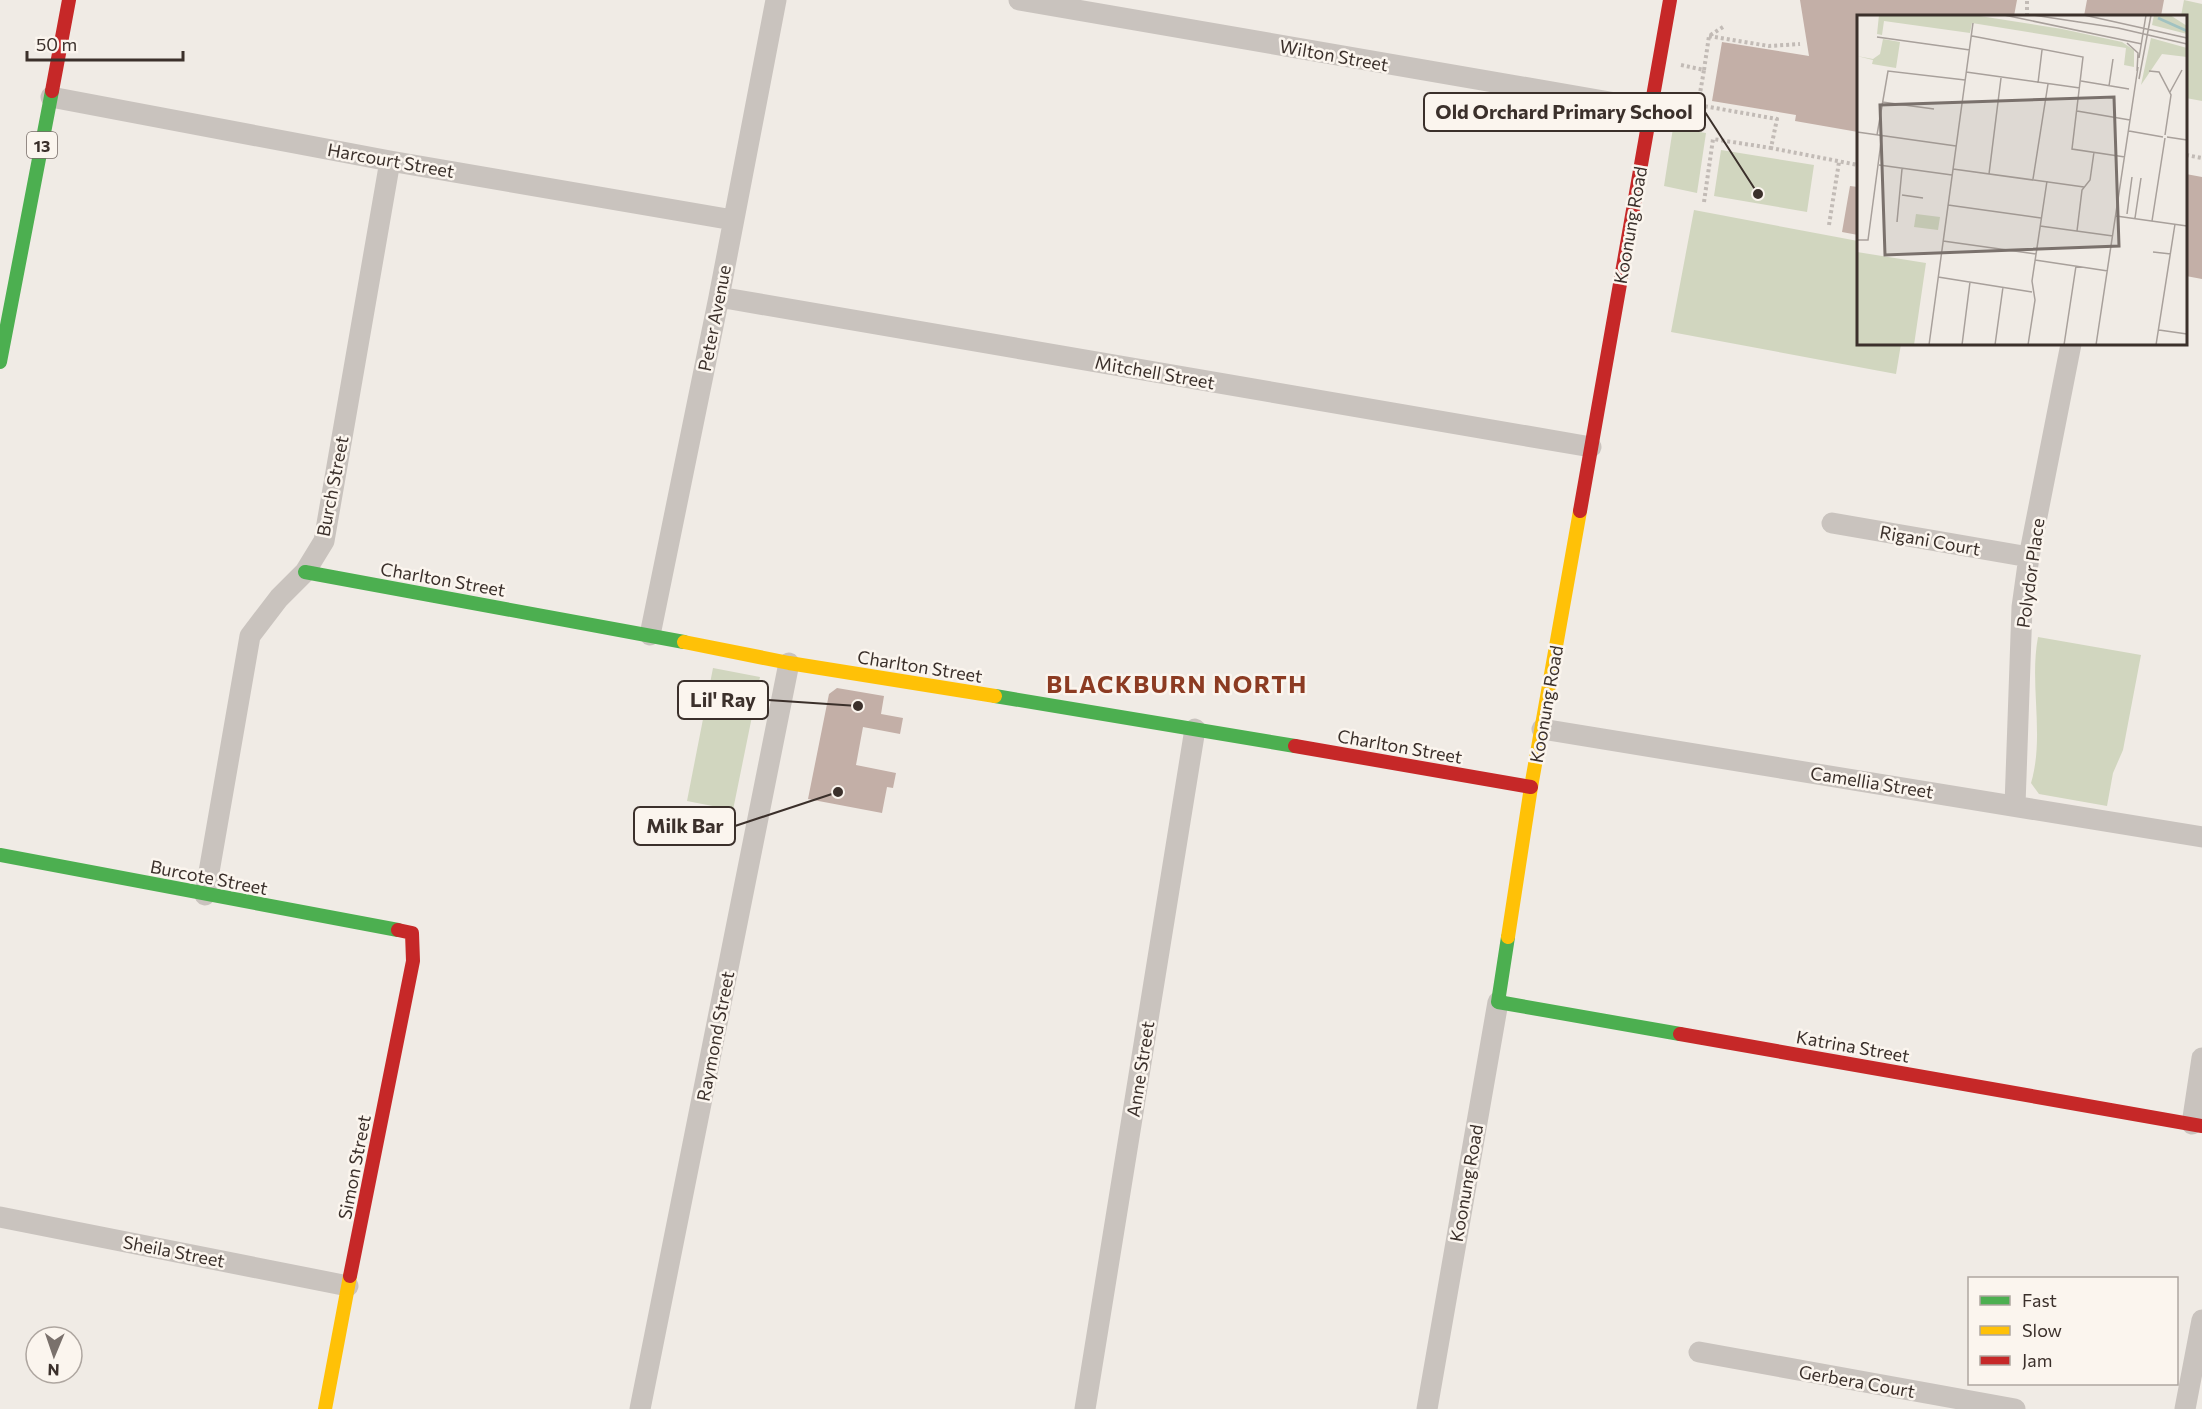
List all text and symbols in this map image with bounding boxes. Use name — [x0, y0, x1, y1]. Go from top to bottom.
inset map — [1857, 15, 2187, 345]
scale bar — [27, 24, 183, 62]
text: 50 m — [36, 33, 77, 55]
street label: Wilton Street — [1278, 35, 1390, 75]
callout: Old Orchard Primary School — [1424, 93, 1705, 131]
text: Old Orchard Primary School — [1435, 99, 1693, 123]
road number: 13 — [27, 132, 57, 158]
street label: Harcourt Street — [326, 138, 456, 182]
street label: Koonung Road — [1609, 165, 1651, 285]
street label: Peter Avenue — [693, 263, 735, 373]
street label: Mitchell Street — [1093, 351, 1217, 393]
street label: Burch Street — [311, 434, 353, 538]
street label: Polydor Place — [2011, 517, 2049, 629]
street label: Rigani Court — [1878, 520, 1982, 560]
street label: Charlton Street — [379, 557, 507, 601]
street label: Koonung Road — [1525, 644, 1567, 764]
street label: Charlton Street — [856, 645, 984, 687]
district label: BLACKBURN NORTH — [1046, 669, 1308, 698]
callout: Lil' Ray — [678, 681, 768, 719]
text: Lil' Ray — [690, 687, 756, 711]
street label: Charlton Street — [1336, 724, 1464, 768]
street label: Camellia Street — [1809, 761, 1935, 803]
callout: Milk Bar — [634, 807, 735, 845]
text: Milk Bar — [646, 813, 724, 837]
street label: Burcote Street — [148, 855, 270, 899]
street label: Raymond Street — [692, 969, 738, 1103]
street label: Anne Street — [1122, 1019, 1158, 1119]
street label: Katrina Street — [1795, 1025, 1911, 1067]
street label: Simon Street — [333, 1113, 375, 1221]
street label: Koonung Road — [1445, 1123, 1487, 1243]
street label: Sheila Street — [121, 1230, 227, 1272]
legend — [1968, 1277, 2178, 1385]
text: Fast — [2022, 1289, 2057, 1311]
text: Slow — [2022, 1319, 2062, 1341]
north arrow — [24, 1325, 84, 1385]
text: Jam — [2022, 1349, 2052, 1371]
street label: Gerbera Court — [1797, 1360, 1917, 1402]
text: N — [47, 1361, 60, 1380]

